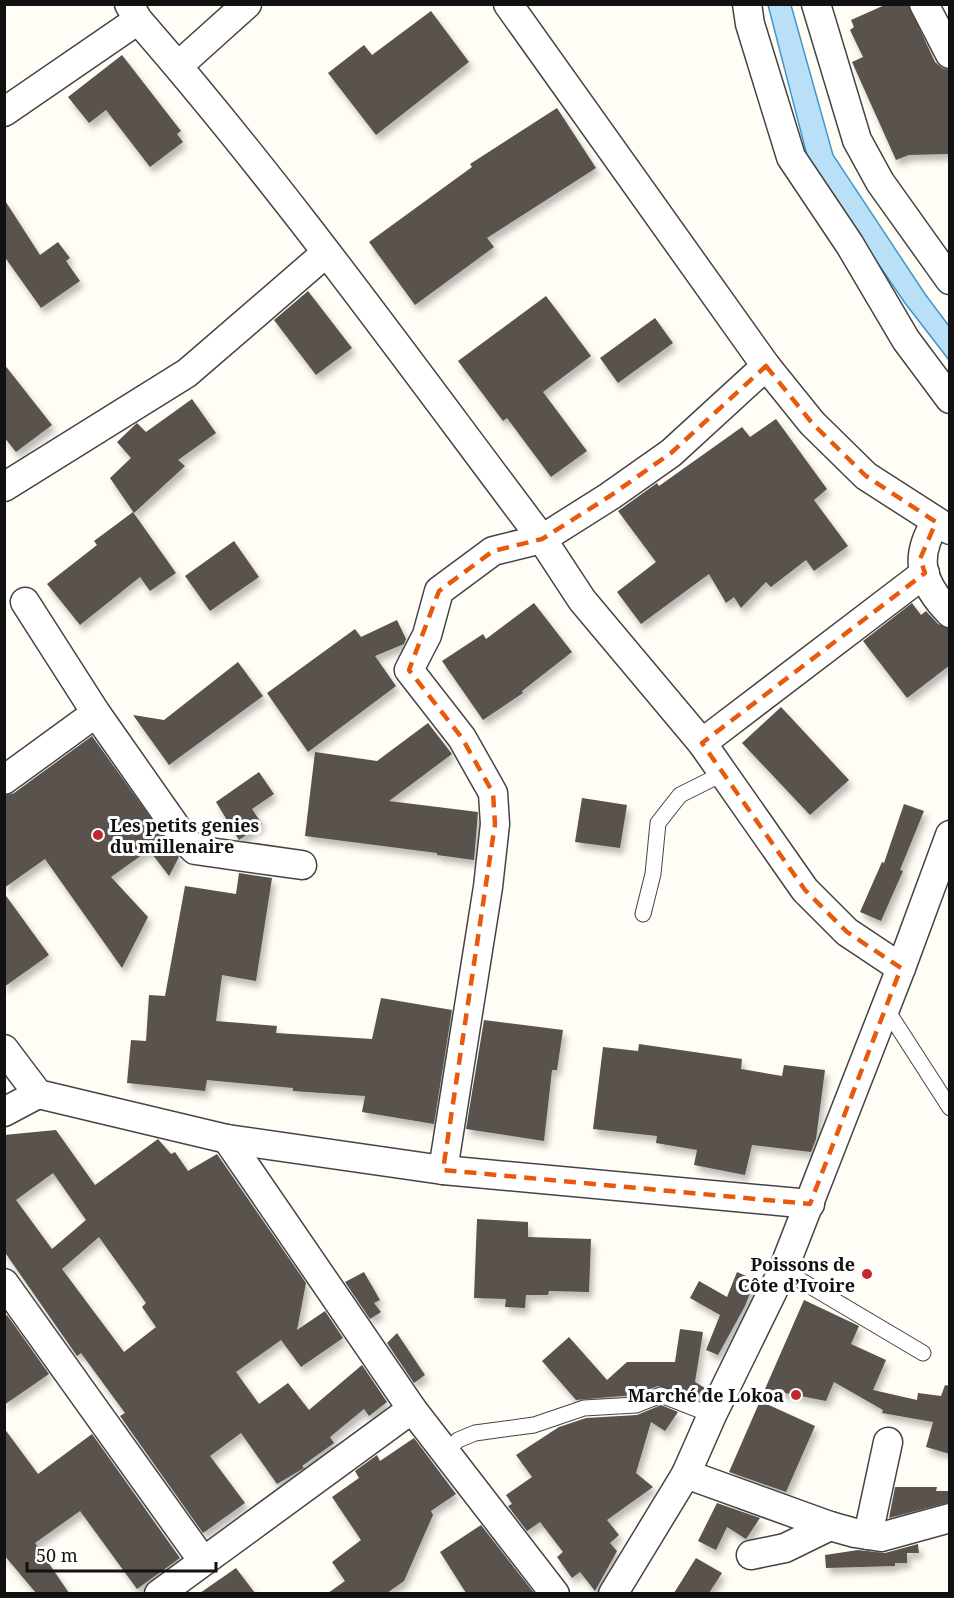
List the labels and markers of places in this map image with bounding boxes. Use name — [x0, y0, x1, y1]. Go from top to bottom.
place label: Les petits genies du millenaire — [110, 813, 260, 858]
marker: Les petits genies du millenaire — [91, 828, 105, 842]
place label: Poissons de Côte d’Ivoire — [738, 1252, 855, 1297]
marker: Poissons de Côte d’Ivoire — [860, 1267, 874, 1281]
place label: Marché de Lokoa — [628, 1383, 784, 1407]
marker: Marché de Lokoa — [789, 1388, 803, 1402]

